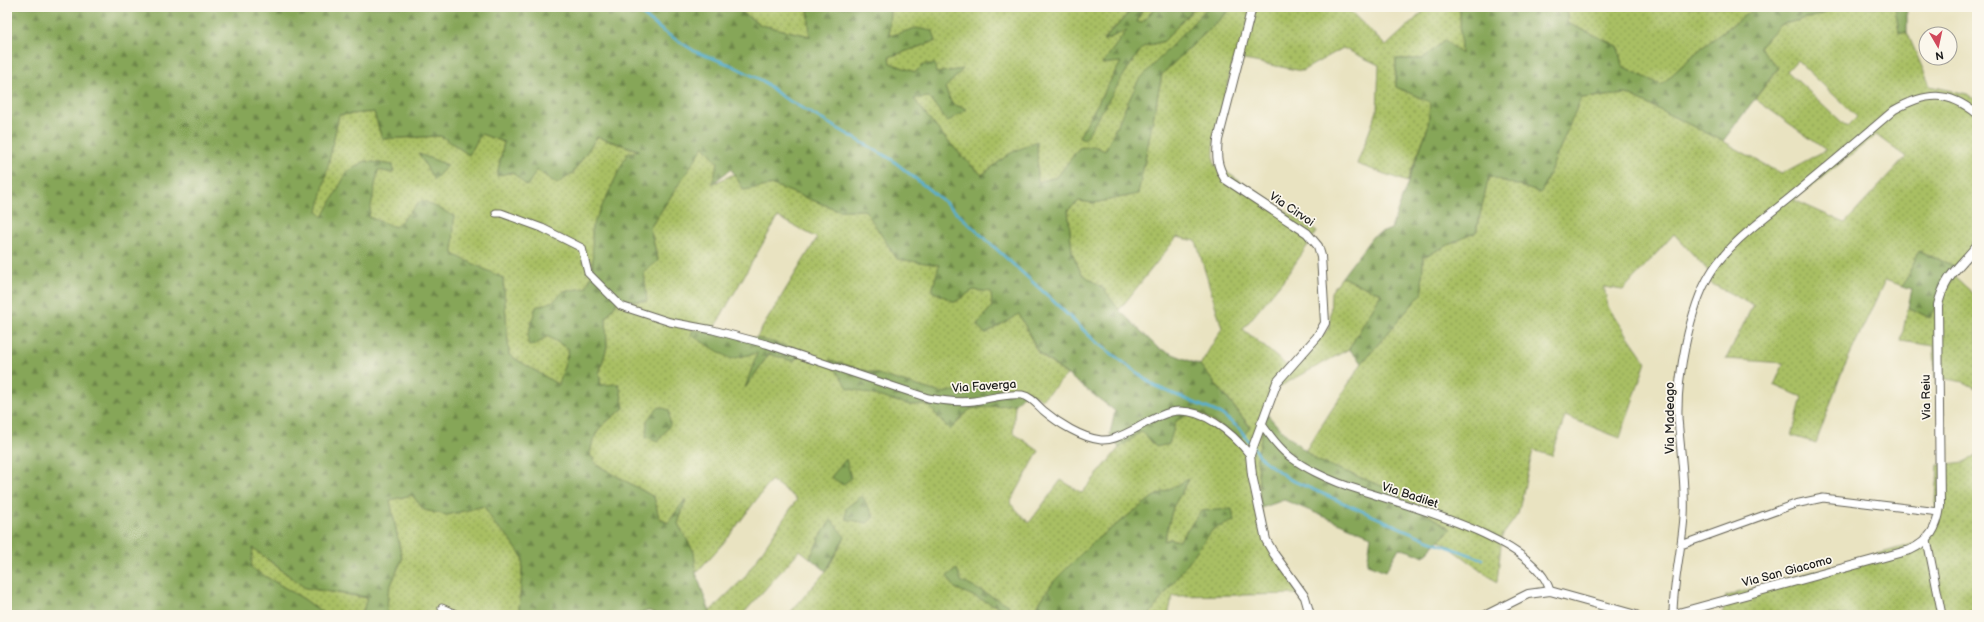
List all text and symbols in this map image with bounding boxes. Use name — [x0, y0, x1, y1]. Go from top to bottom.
north arrow — [1918, 26, 1958, 66]
text: N — [1934, 48, 1945, 62]
street label: Via Cirvoi — [1266, 189, 1317, 230]
street label: Via Reiu — [1919, 374, 1934, 420]
street label: Via Faverga — [951, 377, 1017, 396]
street label: Via Madeago — [1663, 382, 1678, 454]
street label: Via Badilet — [1380, 479, 1440, 512]
street label: Via San Giacomo — [1740, 552, 1834, 591]

